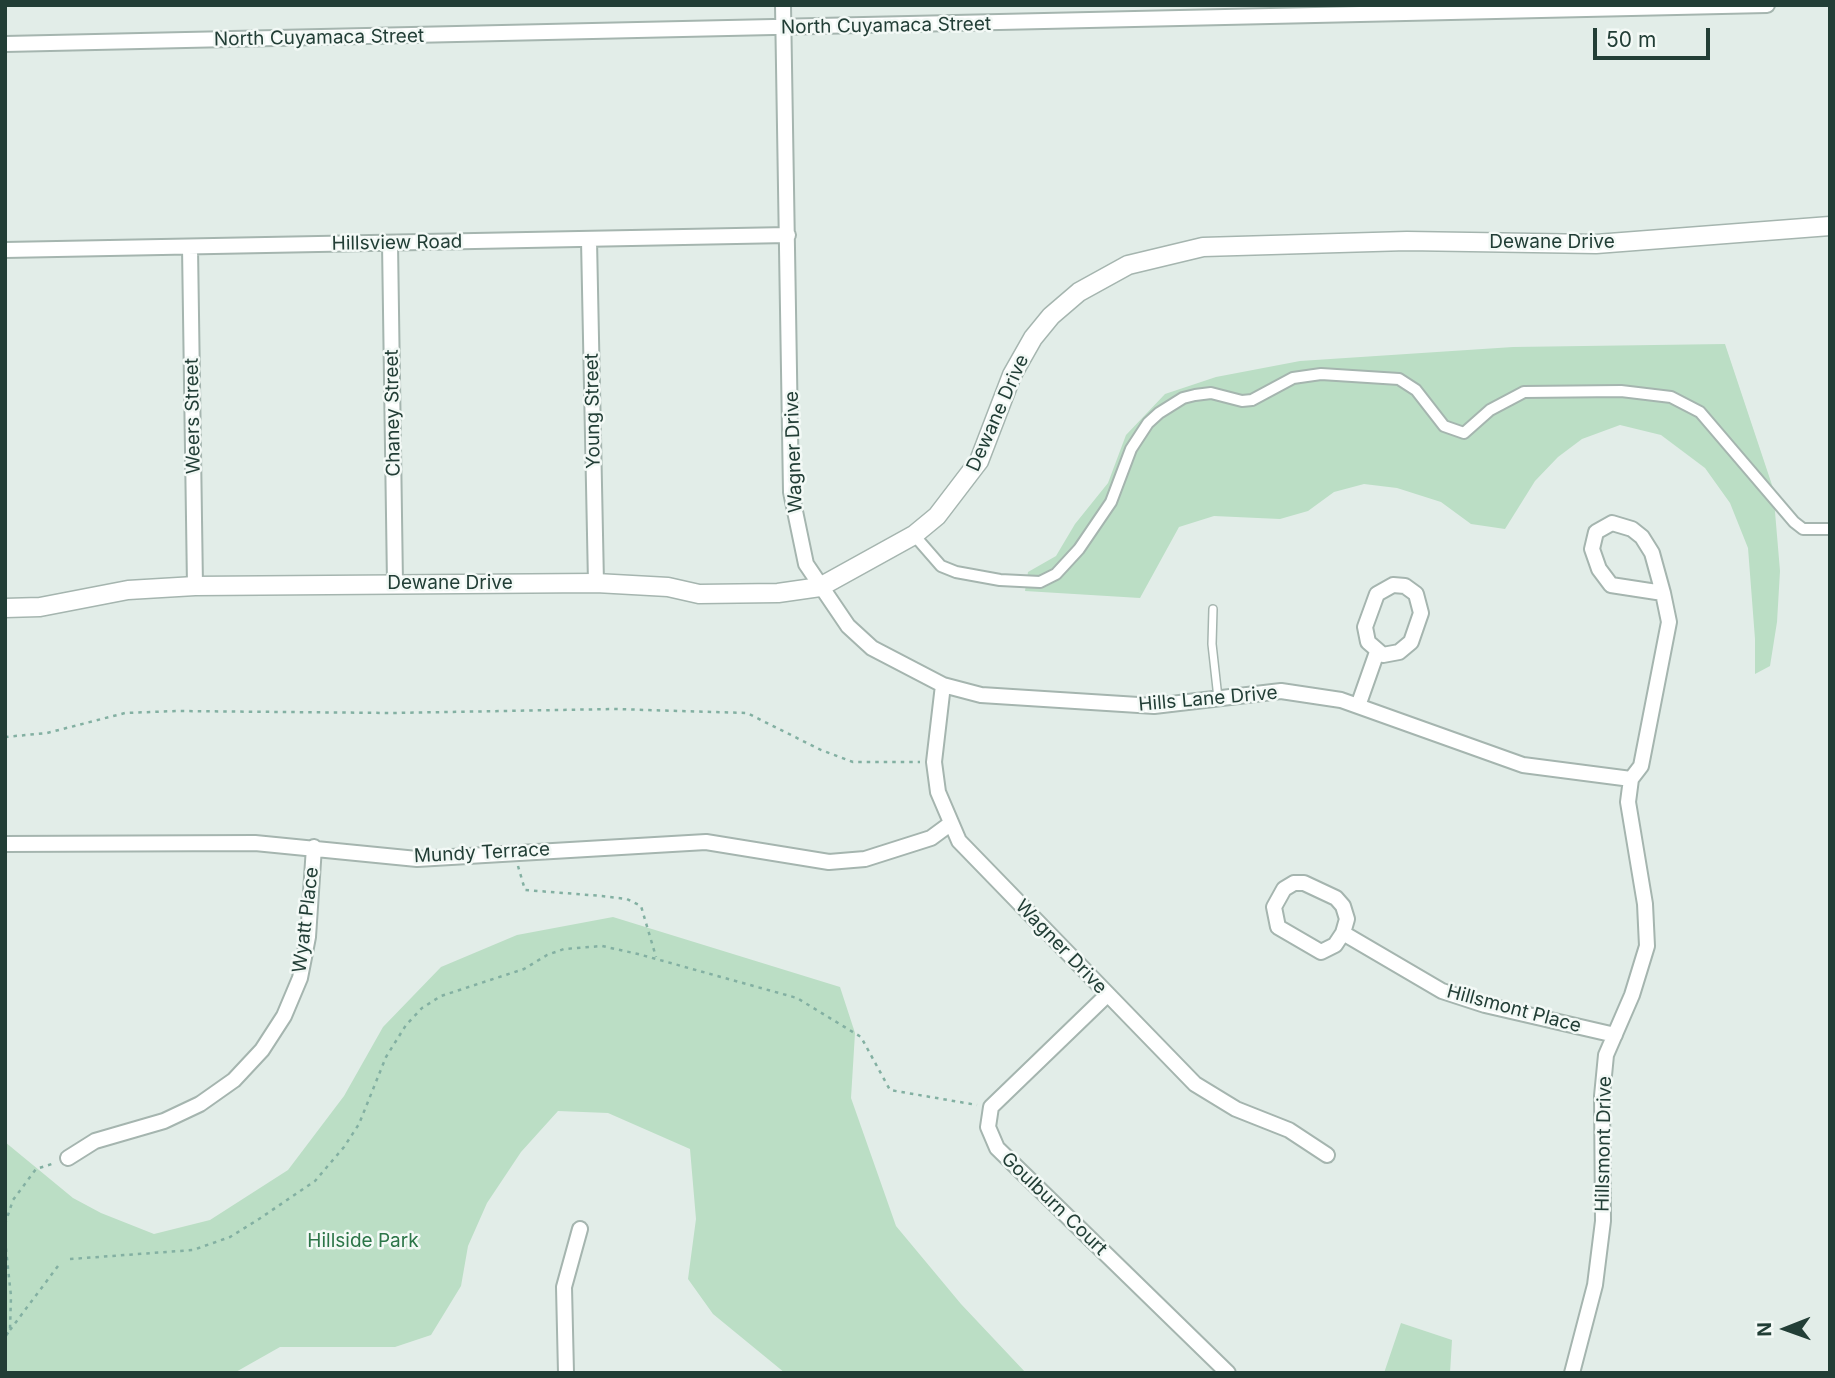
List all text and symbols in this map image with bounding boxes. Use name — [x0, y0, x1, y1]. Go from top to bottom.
street label: North Cuyamaca Street — [781, 13, 991, 39]
scale bar — [1597, 14, 1714, 58]
street label: North Cuyamaca Street — [214, 25, 424, 51]
text: 50 m — [1606, 27, 1656, 52]
street label: Hillsview Road — [331, 230, 463, 256]
street label: Dewane Drive — [1489, 231, 1615, 253]
street label: Chaney Street — [380, 349, 406, 477]
street label: Dewane Drive — [962, 351, 1034, 475]
street label: Young Street — [581, 353, 605, 469]
street label: Weers Street — [181, 358, 205, 474]
street label: Wagner Drive — [780, 391, 808, 513]
street label: Dewane Drive — [387, 572, 513, 594]
street label: Hills Lane Drive — [1138, 682, 1278, 716]
street label: Mundy Terrace — [413, 838, 551, 868]
street label: Wyatt Place — [288, 866, 324, 974]
street label: Wagner Drive — [1010, 895, 1112, 999]
street label: Hillsmont Place — [1444, 980, 1584, 1038]
street label: Hillsmont Drive — [1591, 1076, 1617, 1212]
street label: Goulburn Court — [996, 1148, 1112, 1260]
park label: Hillside Park — [307, 1230, 419, 1252]
north arrow — [1751, 1294, 1821, 1364]
text: N — [1753, 1322, 1776, 1337]

